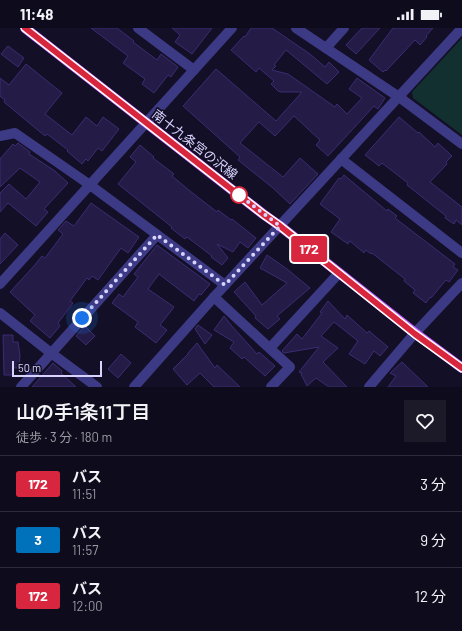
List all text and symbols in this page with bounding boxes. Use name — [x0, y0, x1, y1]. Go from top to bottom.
text: 11:48 — [20, 5, 53, 23]
street label: 南十九条宮の沢線 — [149, 106, 241, 182]
unlabelled marker — [230, 186, 248, 204]
line badge: 172 — [286, 236, 332, 262]
text: 172 — [299, 240, 319, 257]
your location — [72, 308, 92, 328]
scale bar — [12, 359, 102, 378]
text: 50 m — [18, 361, 41, 374]
text: 山の手1条11丁目 — [16, 400, 150, 423]
button: heart — [404, 400, 446, 442]
text: 徒歩 · 3 分 · 180 m — [16, 429, 112, 445]
text: バス — [72, 467, 102, 485]
text: 172 — [28, 475, 48, 492]
text: 3 分 — [420, 475, 446, 493]
text: 11:51 — [72, 486, 96, 502]
text: バス — [72, 523, 102, 541]
text: 3 — [34, 531, 42, 548]
text: 9 分 — [420, 531, 446, 549]
text: 11:57 — [72, 542, 98, 558]
text: バス — [72, 579, 102, 597]
text: 172 — [28, 587, 48, 604]
text: 12 分 — [415, 587, 446, 605]
text: 12:00 — [72, 598, 103, 614]

